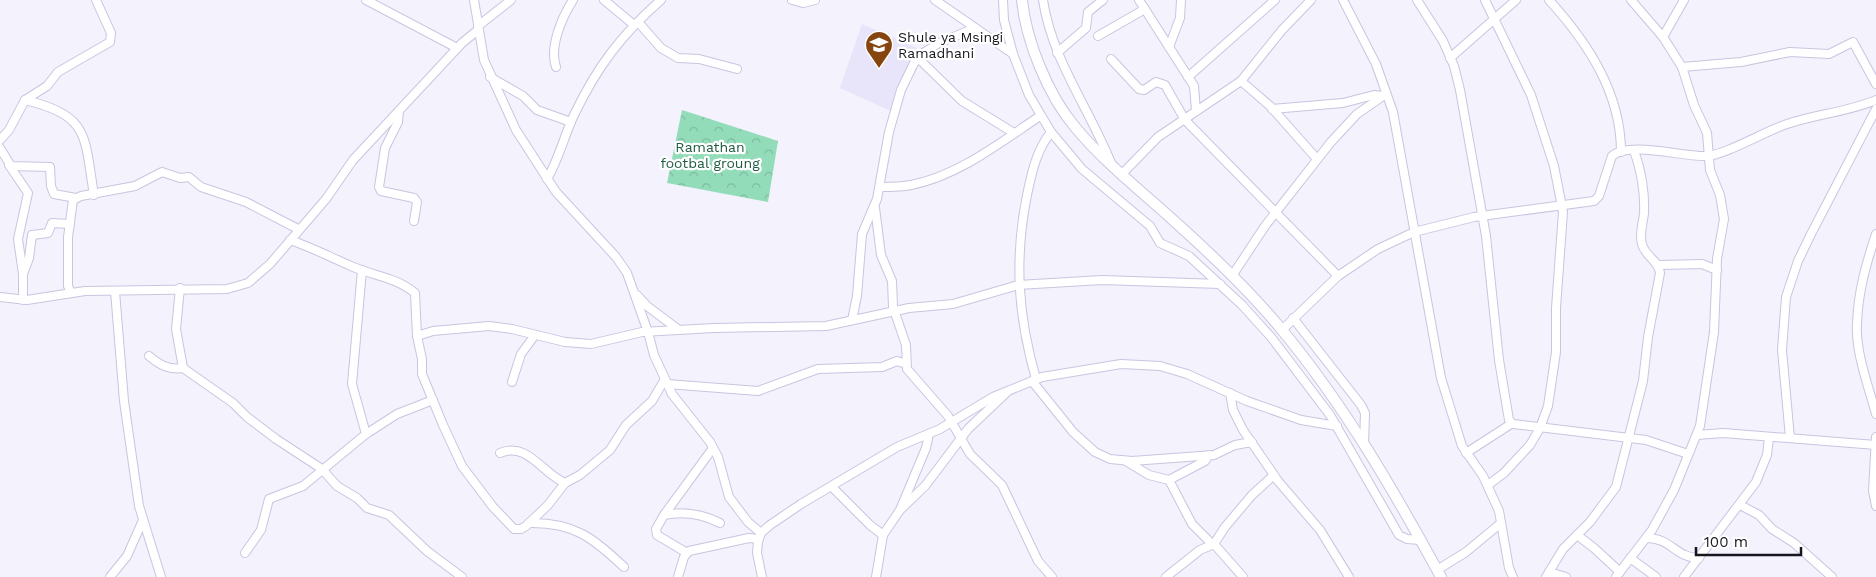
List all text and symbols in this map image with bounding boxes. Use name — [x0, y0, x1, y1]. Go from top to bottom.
place label: Shule ya Msingi Ramadhani — [898, 29, 1003, 61]
school or university icon: Shule ya Msingi Ramadhani — [864, 30, 894, 69]
park label: Ramathan footbal groung — [660, 139, 760, 171]
scale bar — [1696, 524, 1801, 556]
text: 100 m — [1704, 533, 1748, 551]

